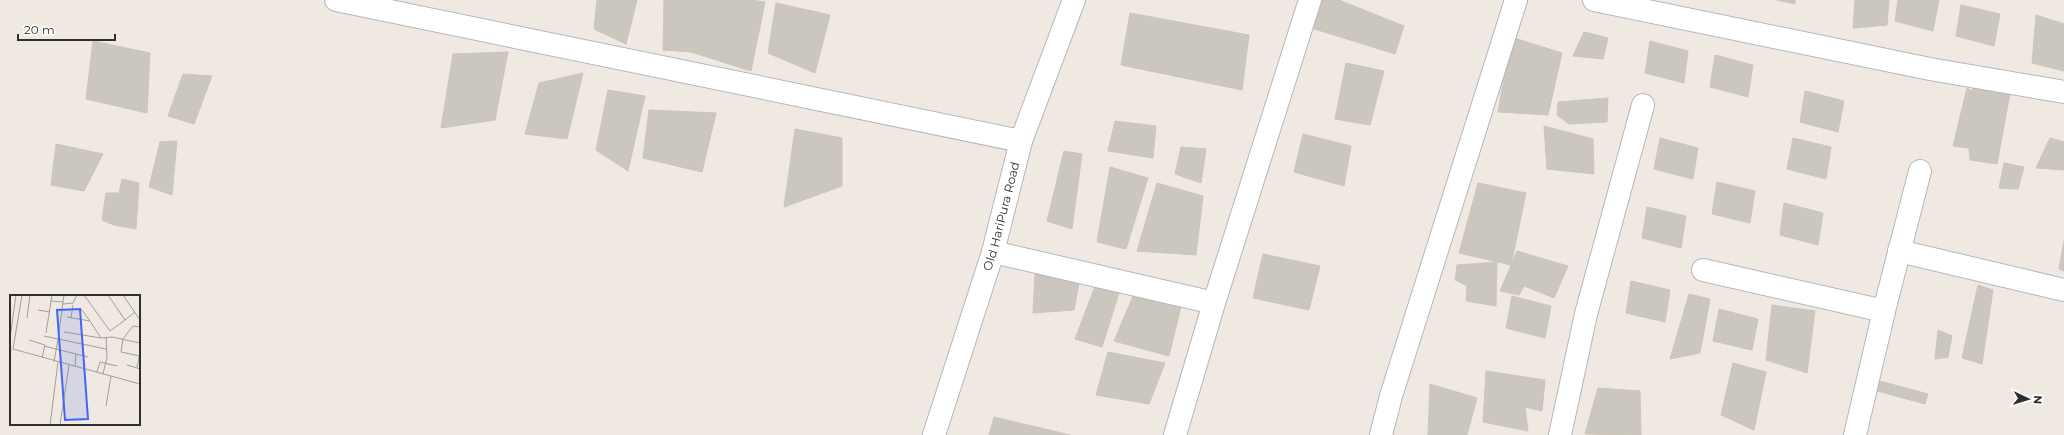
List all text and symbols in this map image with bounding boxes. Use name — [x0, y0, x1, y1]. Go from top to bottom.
scale bar — [18, 16, 115, 42]
text: 20 m — [24, 22, 55, 37]
street label: Old HariPura Road — [979, 160, 1022, 273]
inset map — [10, 295, 140, 425]
north arrow — [2008, 379, 2048, 419]
text: N — [2031, 395, 2045, 405]

